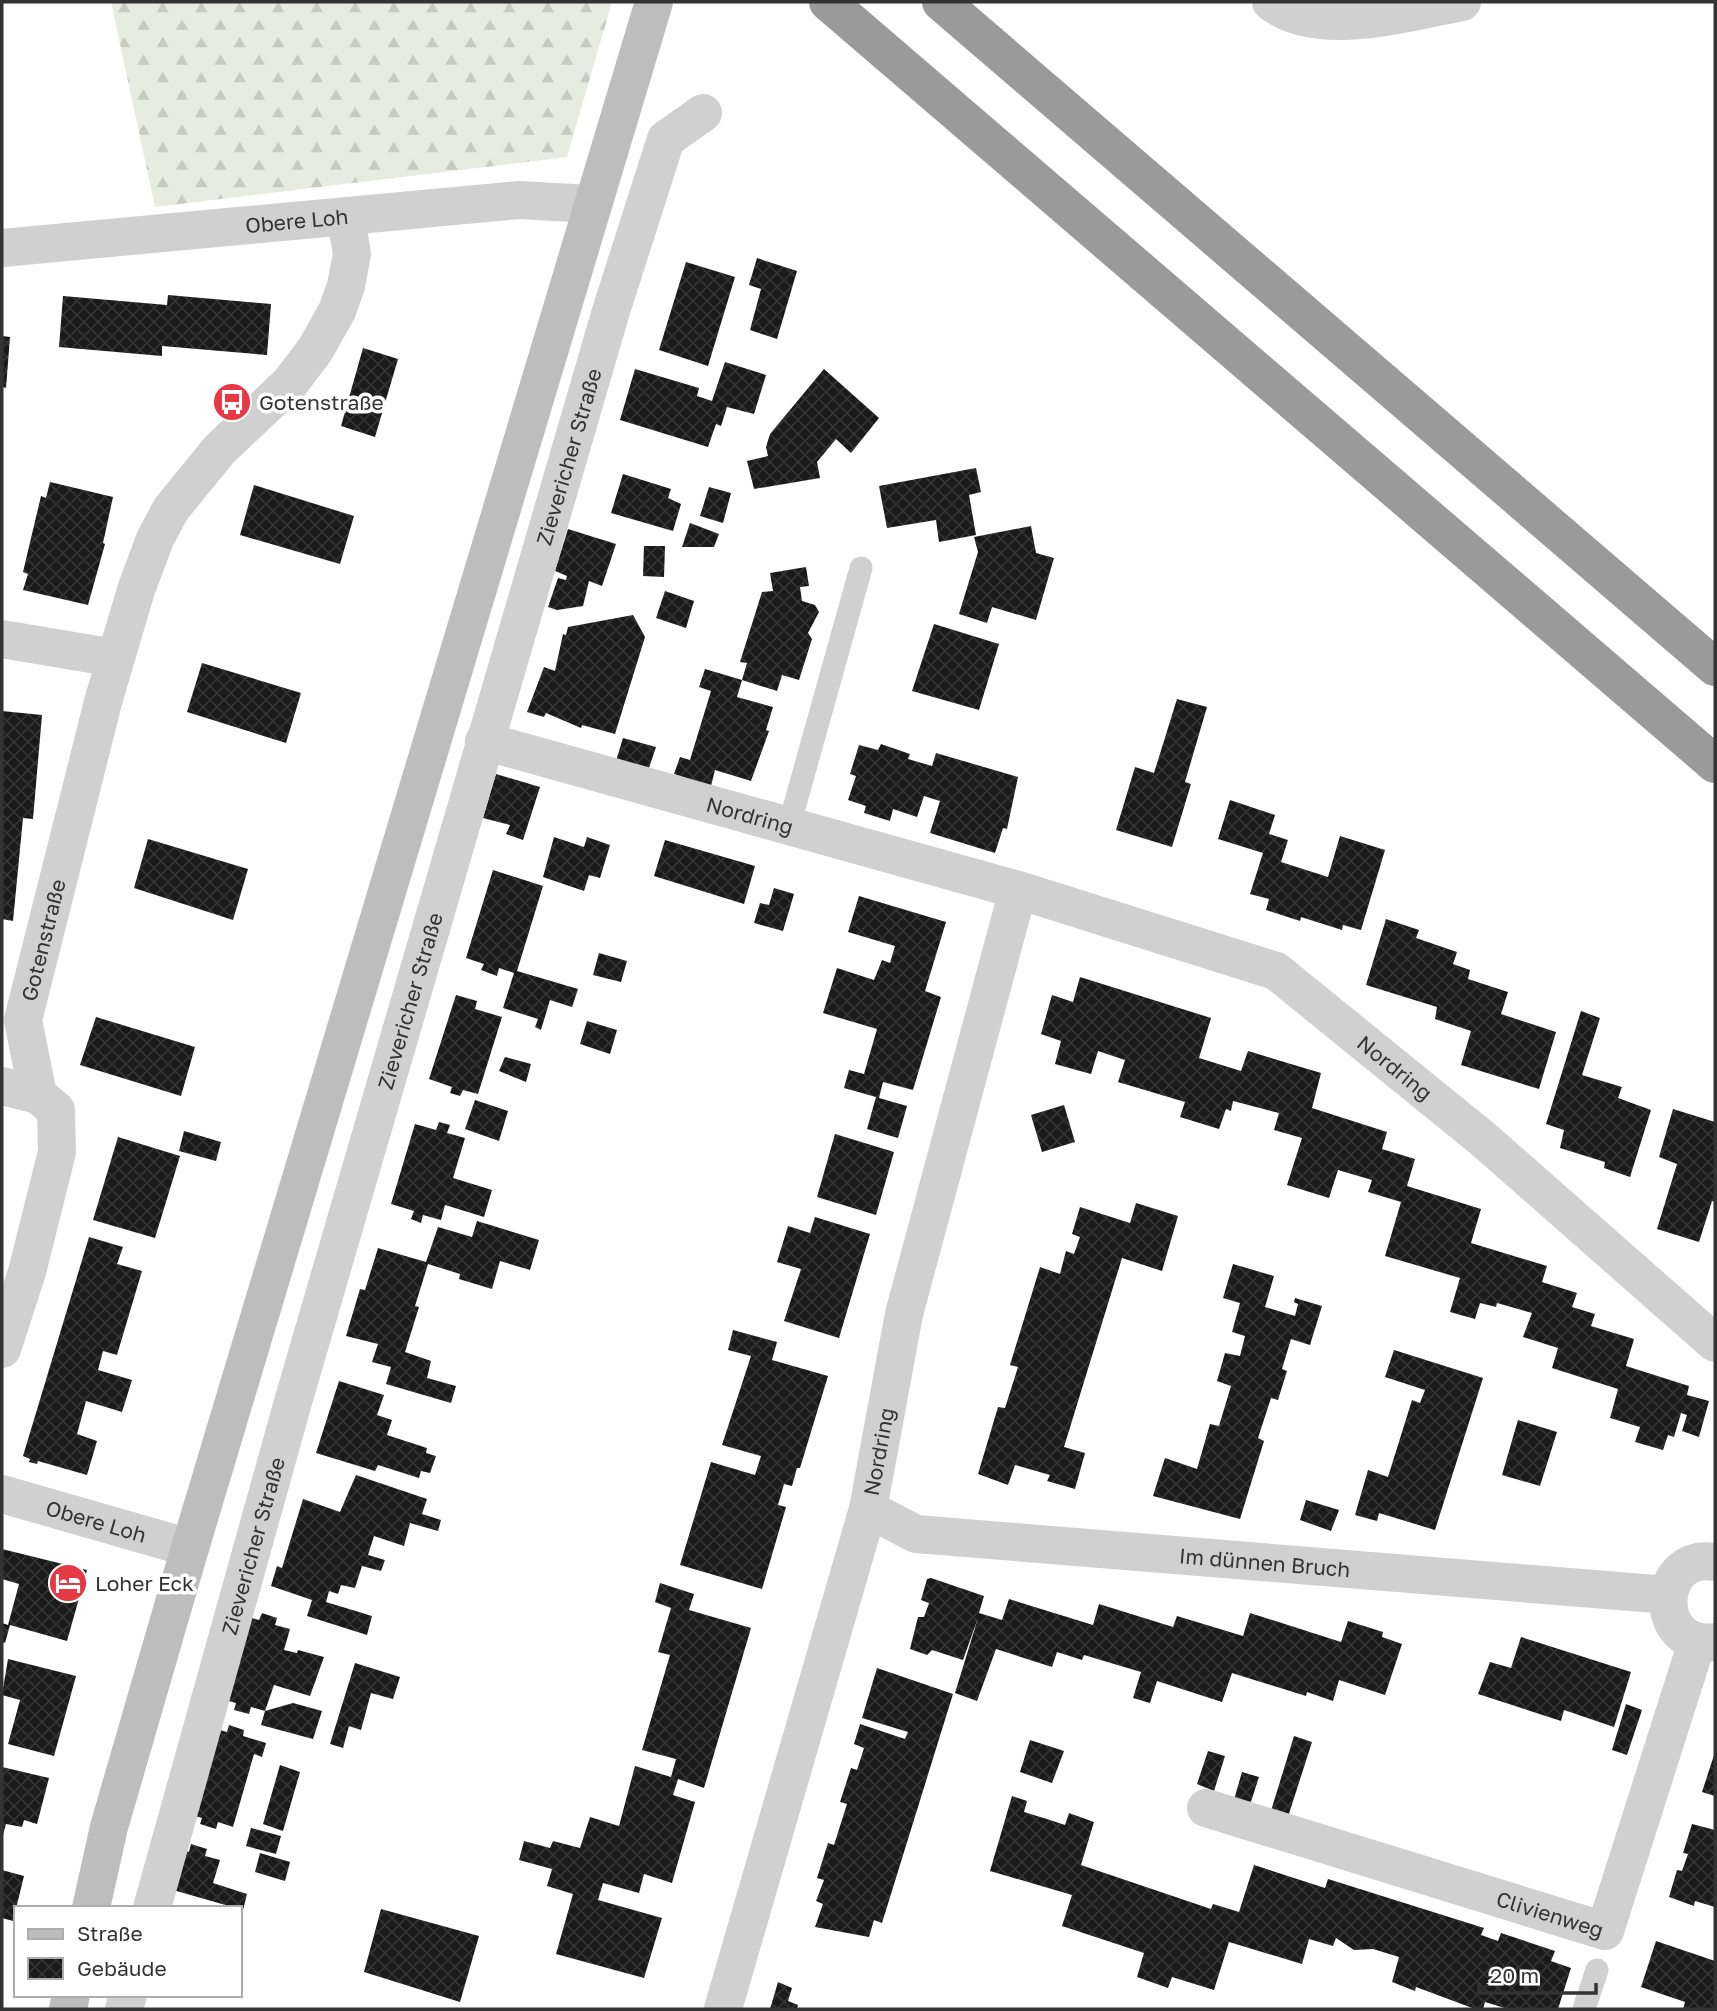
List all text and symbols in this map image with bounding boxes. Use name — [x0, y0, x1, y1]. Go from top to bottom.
street label: Obere Loh — [244, 203, 349, 238]
street label: Zievericher Straße — [530, 365, 607, 548]
bus stop icon: Gotenstraße — [211, 381, 253, 423]
place label: Gotenstraße — [259, 389, 384, 415]
street label: Nordring — [703, 791, 796, 840]
street label: Gotenstraße — [15, 876, 71, 1004]
street label: Zievericher Straße — [372, 909, 448, 1092]
street label: Nordring — [1352, 1029, 1438, 1106]
street label: Nordring — [858, 1405, 899, 1498]
street label: Zievericher Straße — [216, 1454, 290, 1637]
street label: Obere Loh — [43, 1494, 149, 1548]
street label: Im dünnen Bruch — [1178, 1542, 1351, 1582]
hotel icon: Loher Eck — [47, 1562, 89, 1604]
place label: Loher Eck — [95, 1570, 194, 1596]
street label: Clivienweg — [1493, 1885, 1607, 1943]
legend — [14, 1906, 242, 1997]
text: Straße — [77, 1920, 143, 1946]
scale bar — [1479, 1952, 1596, 1996]
text: Gebäude — [77, 1955, 167, 1981]
text: 20 m — [1490, 1962, 1539, 1988]

